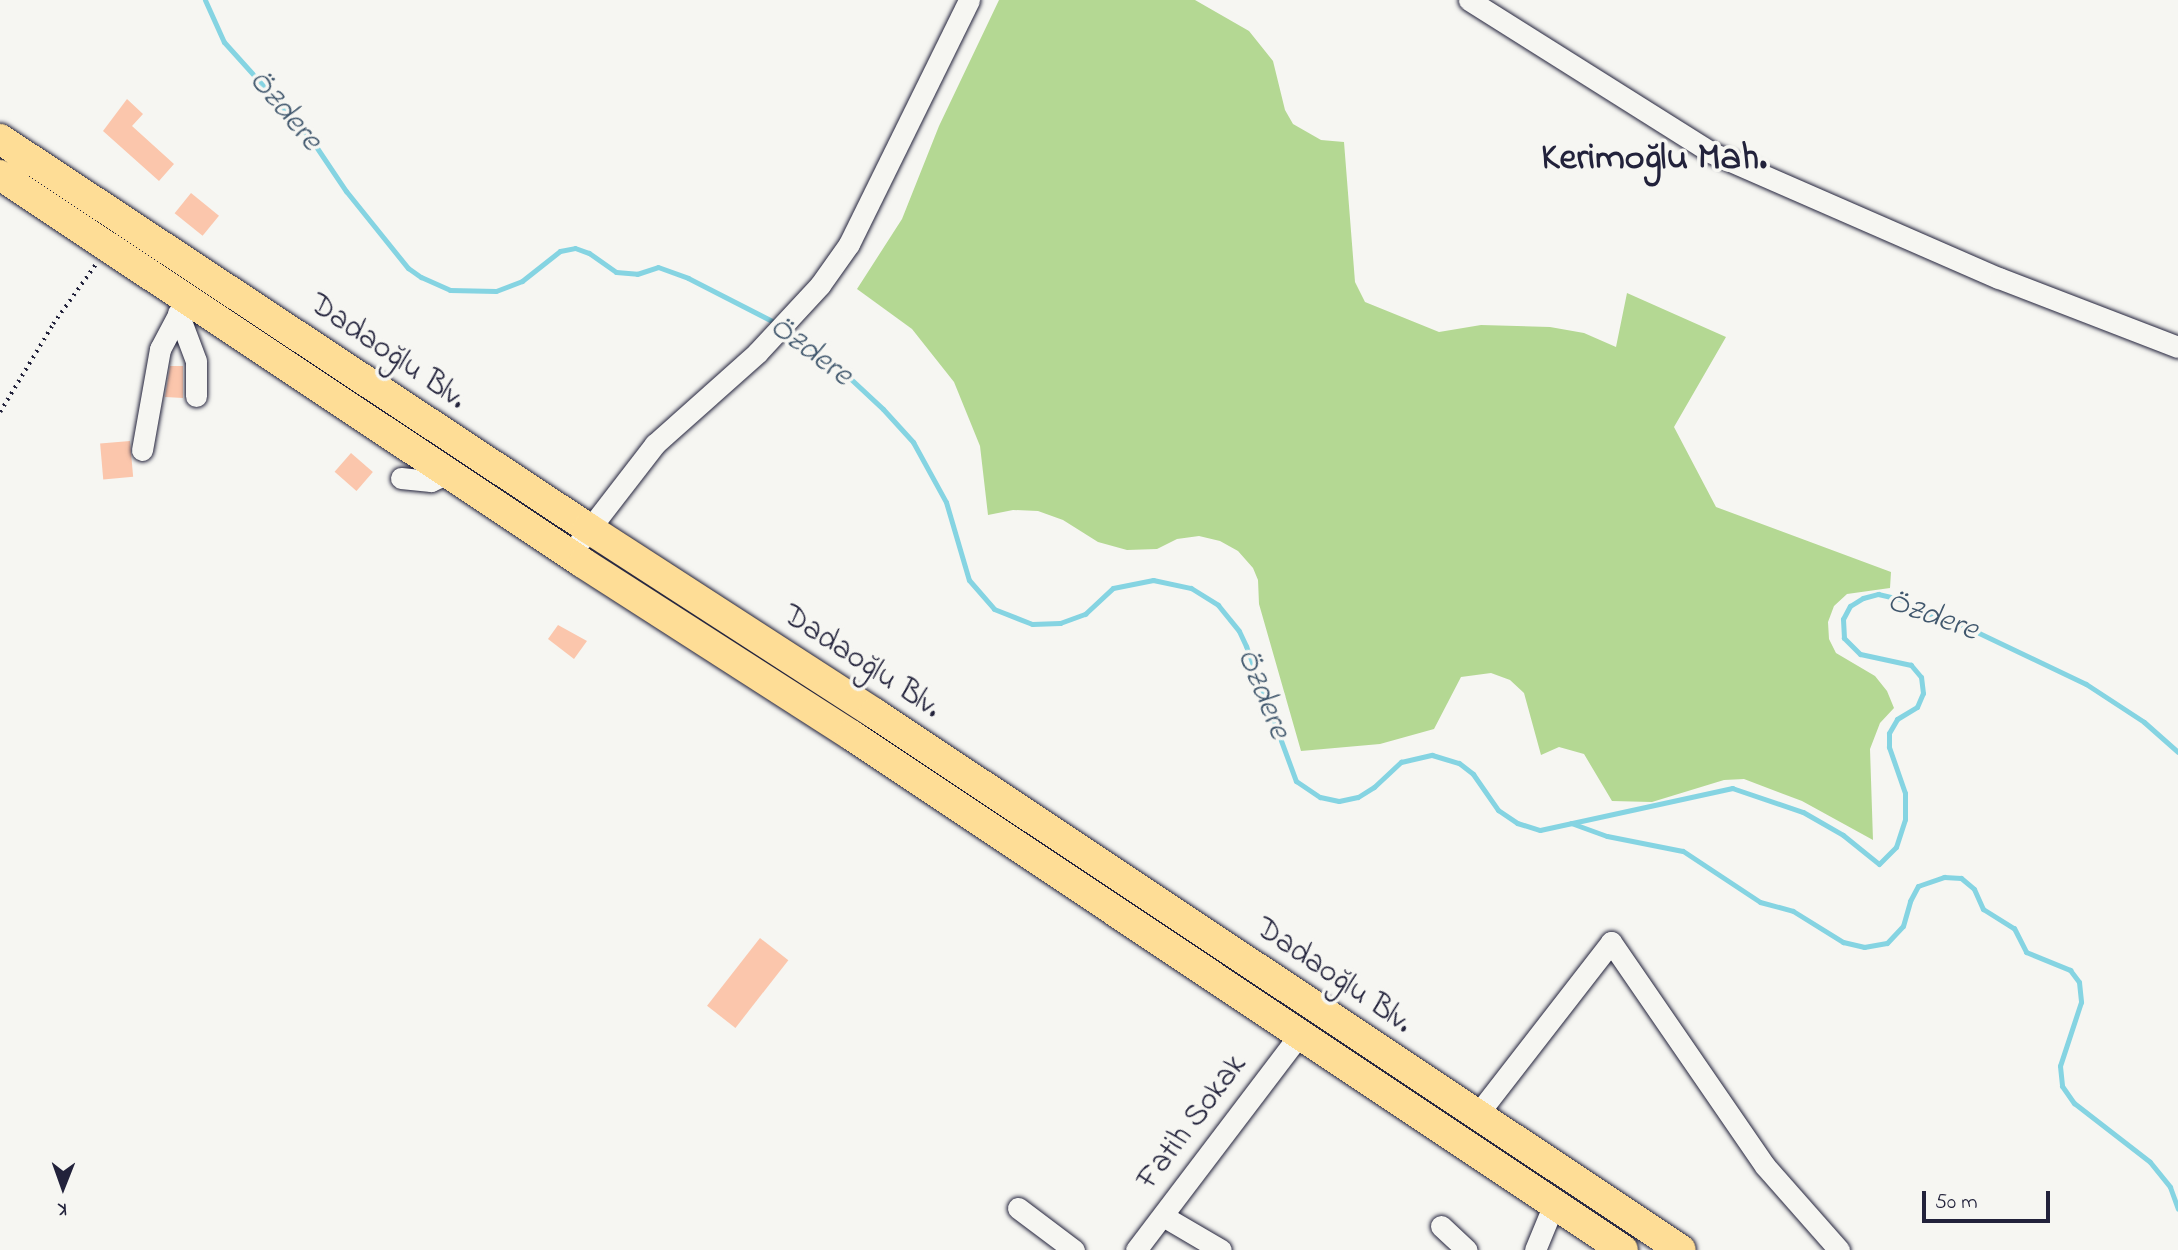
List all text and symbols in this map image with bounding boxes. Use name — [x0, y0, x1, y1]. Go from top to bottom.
water label: Özdere — [239, 62, 329, 160]
district label: Kerimoğlu Mah. — [1541, 137, 1767, 183]
street label: Dadaoğlu Blv. — [301, 286, 473, 420]
water label: Özdere — [761, 308, 859, 396]
water label: Özdere — [1881, 582, 1983, 652]
street label: Dadaoğlu Blv. — [775, 598, 947, 728]
water label: Özdere — [1226, 643, 1298, 745]
street label: Dadaoğlu Blv. — [1247, 910, 1419, 1044]
street label: Fatih Sokak — [1130, 1048, 1256, 1198]
north arrow — [28, 1152, 98, 1222]
scale bar — [1926, 1176, 2054, 1220]
text: 50 m — [1935, 1188, 1978, 1218]
text: K — [58, 1195, 67, 1222]

